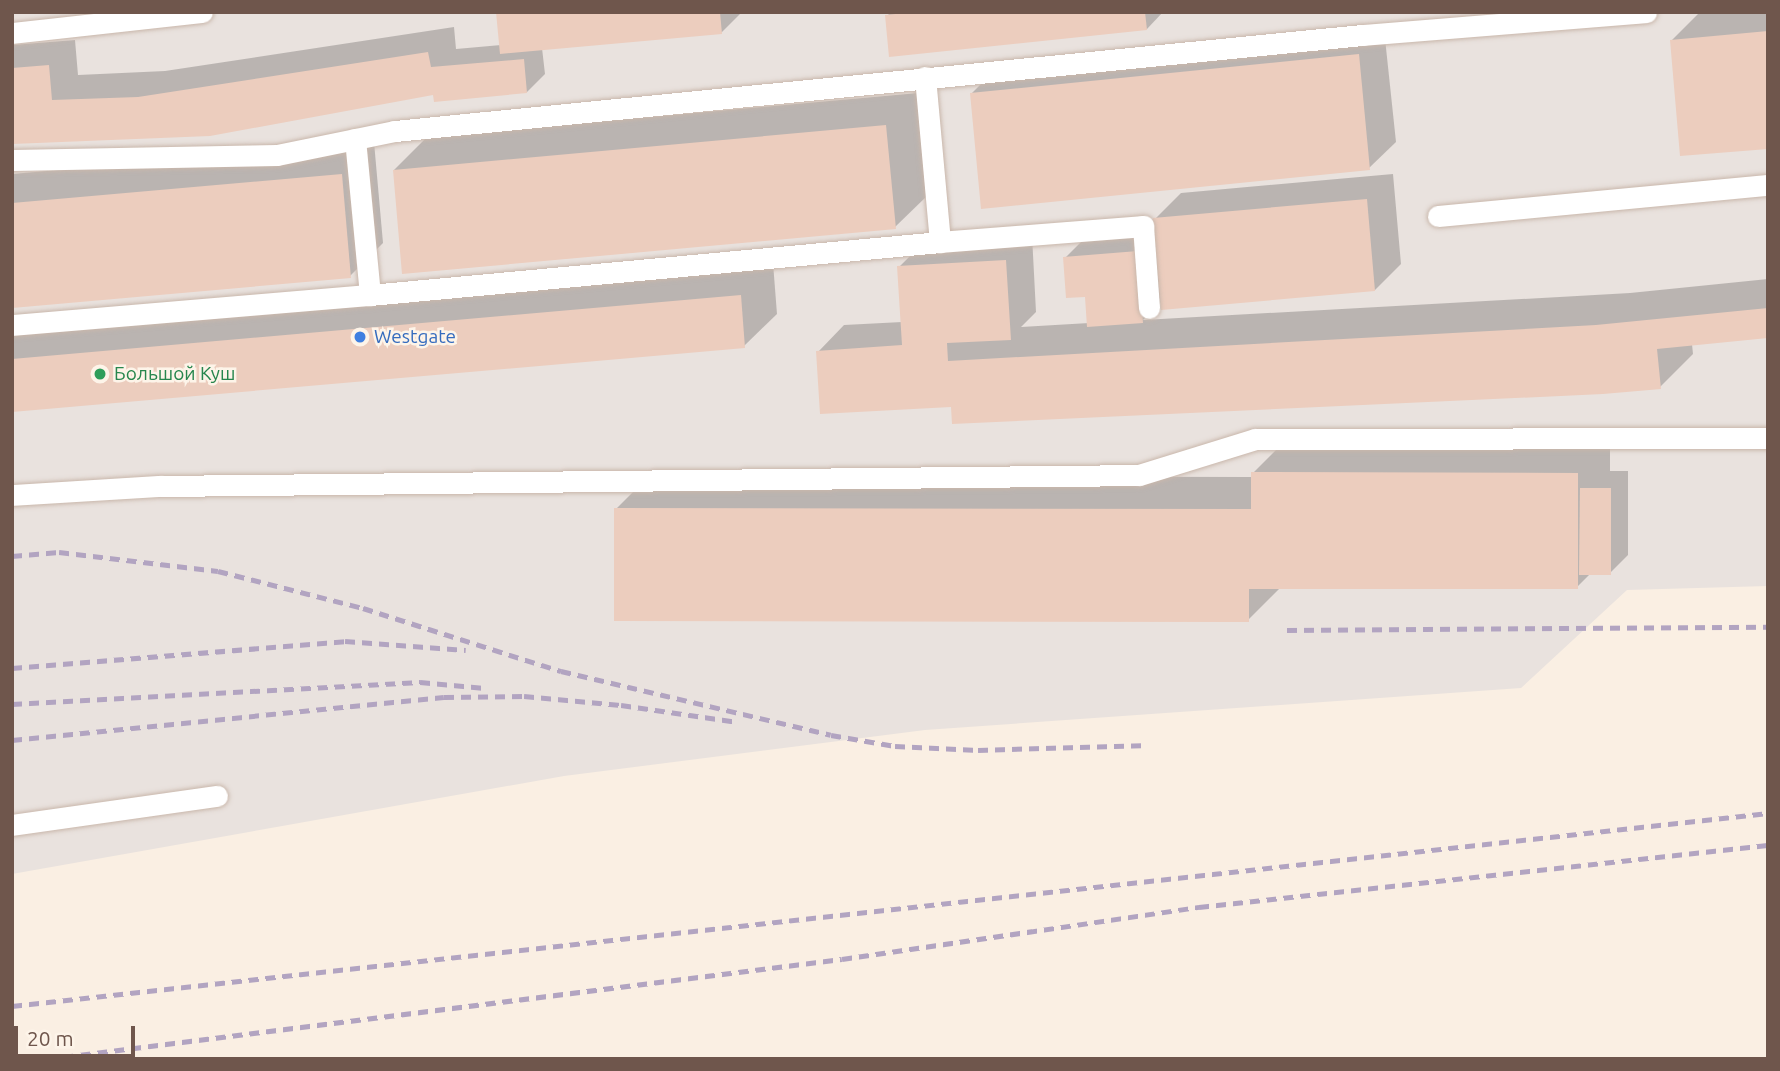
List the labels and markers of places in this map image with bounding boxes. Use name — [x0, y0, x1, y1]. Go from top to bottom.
place label: Westgate — [374, 326, 456, 348]
marker: Westgate — [352, 329, 368, 345]
place label: Большой Куш — [114, 363, 235, 385]
marker: Большой Куш — [92, 366, 108, 382]

